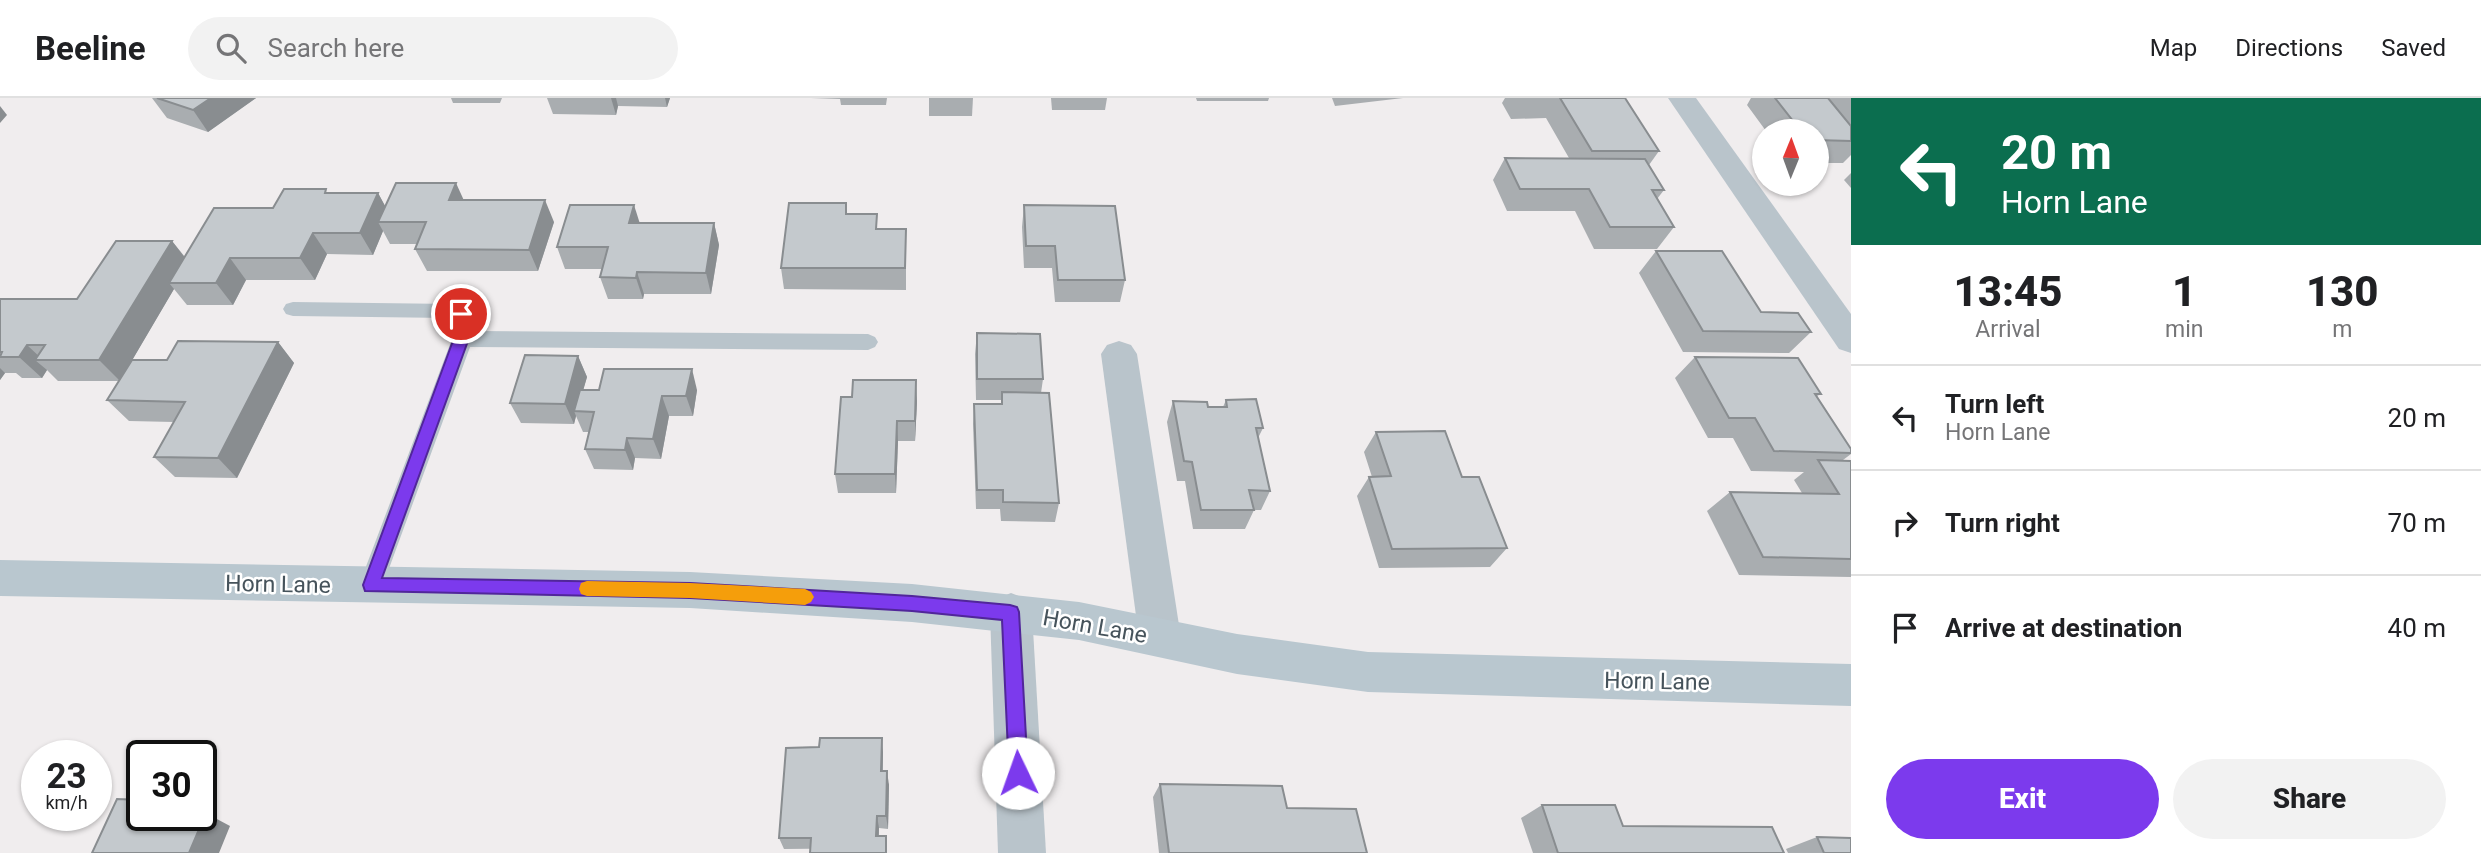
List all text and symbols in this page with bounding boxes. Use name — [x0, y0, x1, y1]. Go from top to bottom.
search box — [188, 17, 678, 80]
text: Beeline — [35, 29, 146, 68]
icon: search — [212, 29, 250, 67]
text: Search here — [268, 33, 404, 63]
text: Map — [2150, 34, 2197, 62]
text: Directions — [2235, 34, 2343, 62]
text: Saved — [2381, 34, 2446, 62]
north arrow — [1752, 119, 1829, 196]
map controls — [1752, 119, 1829, 196]
text: 20 m — [2001, 124, 2112, 181]
icon: left — [1886, 126, 1977, 217]
text: Horn Lane — [2001, 183, 2148, 221]
text: 13:45 — [1953, 267, 2063, 316]
text: 1 — [2172, 267, 2196, 316]
text: 130 — [2306, 267, 2379, 316]
pin — [431, 284, 491, 344]
icon: arrive — [442, 295, 480, 333]
text: Arrival — [1975, 316, 2041, 343]
text: min — [2165, 316, 2203, 343]
text: m — [2332, 316, 2352, 343]
text: Turn left — [1945, 389, 2044, 419]
icon: left — [1886, 399, 1924, 437]
text: 20 m — [2388, 403, 2446, 433]
text: Horn Lane — [1945, 419, 2051, 446]
icon: right — [1886, 504, 1924, 542]
text: Turn right — [1945, 508, 2060, 538]
text: 70 m — [2388, 508, 2446, 538]
street label: Horn Lane — [225, 570, 331, 599]
street label: Horn Lane — [1041, 604, 1149, 649]
icon: arrive — [1886, 609, 1924, 647]
text: Arrive at destination — [1945, 613, 2182, 643]
text: 40 m — [2388, 613, 2446, 643]
street label: Horn Lane — [1604, 667, 1710, 696]
position arrow — [981, 736, 1055, 810]
speed limit sign: 30 — [126, 740, 217, 831]
text: 23 — [46, 756, 87, 797]
button: Exit — [1886, 759, 2159, 839]
button: Share — [2173, 759, 2446, 839]
text: km/h — [45, 792, 88, 813]

